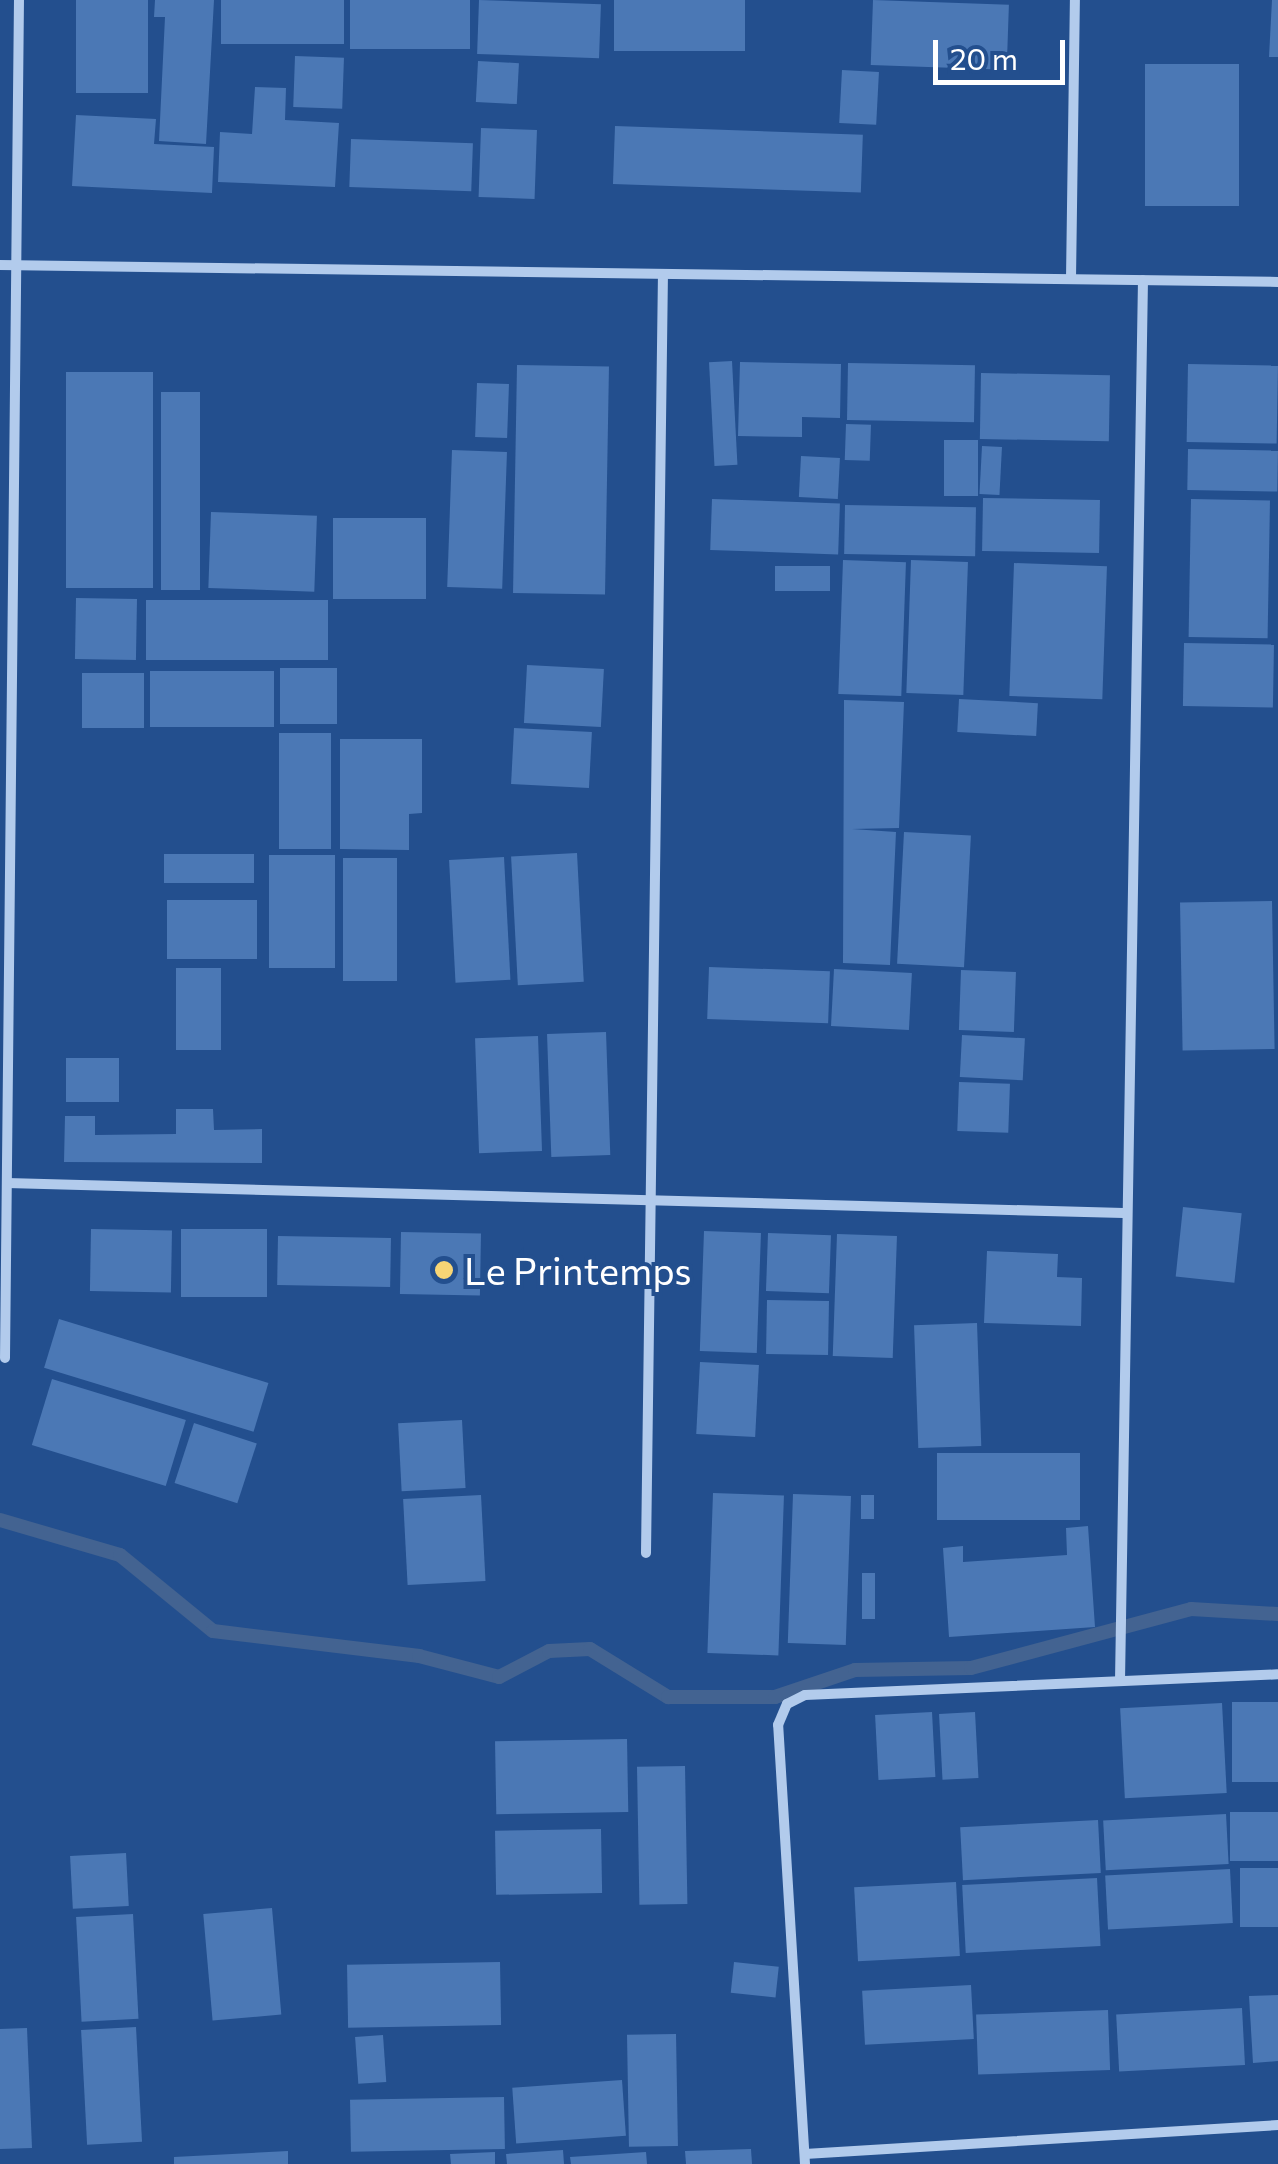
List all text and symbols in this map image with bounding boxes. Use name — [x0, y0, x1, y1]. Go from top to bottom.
scale bar — [938, 20, 1070, 82]
text: 20 m — [950, 39, 1018, 76]
place label: Le Printemps — [464, 1247, 692, 1293]
marker: Le Printemps — [433, 1259, 455, 1281]

